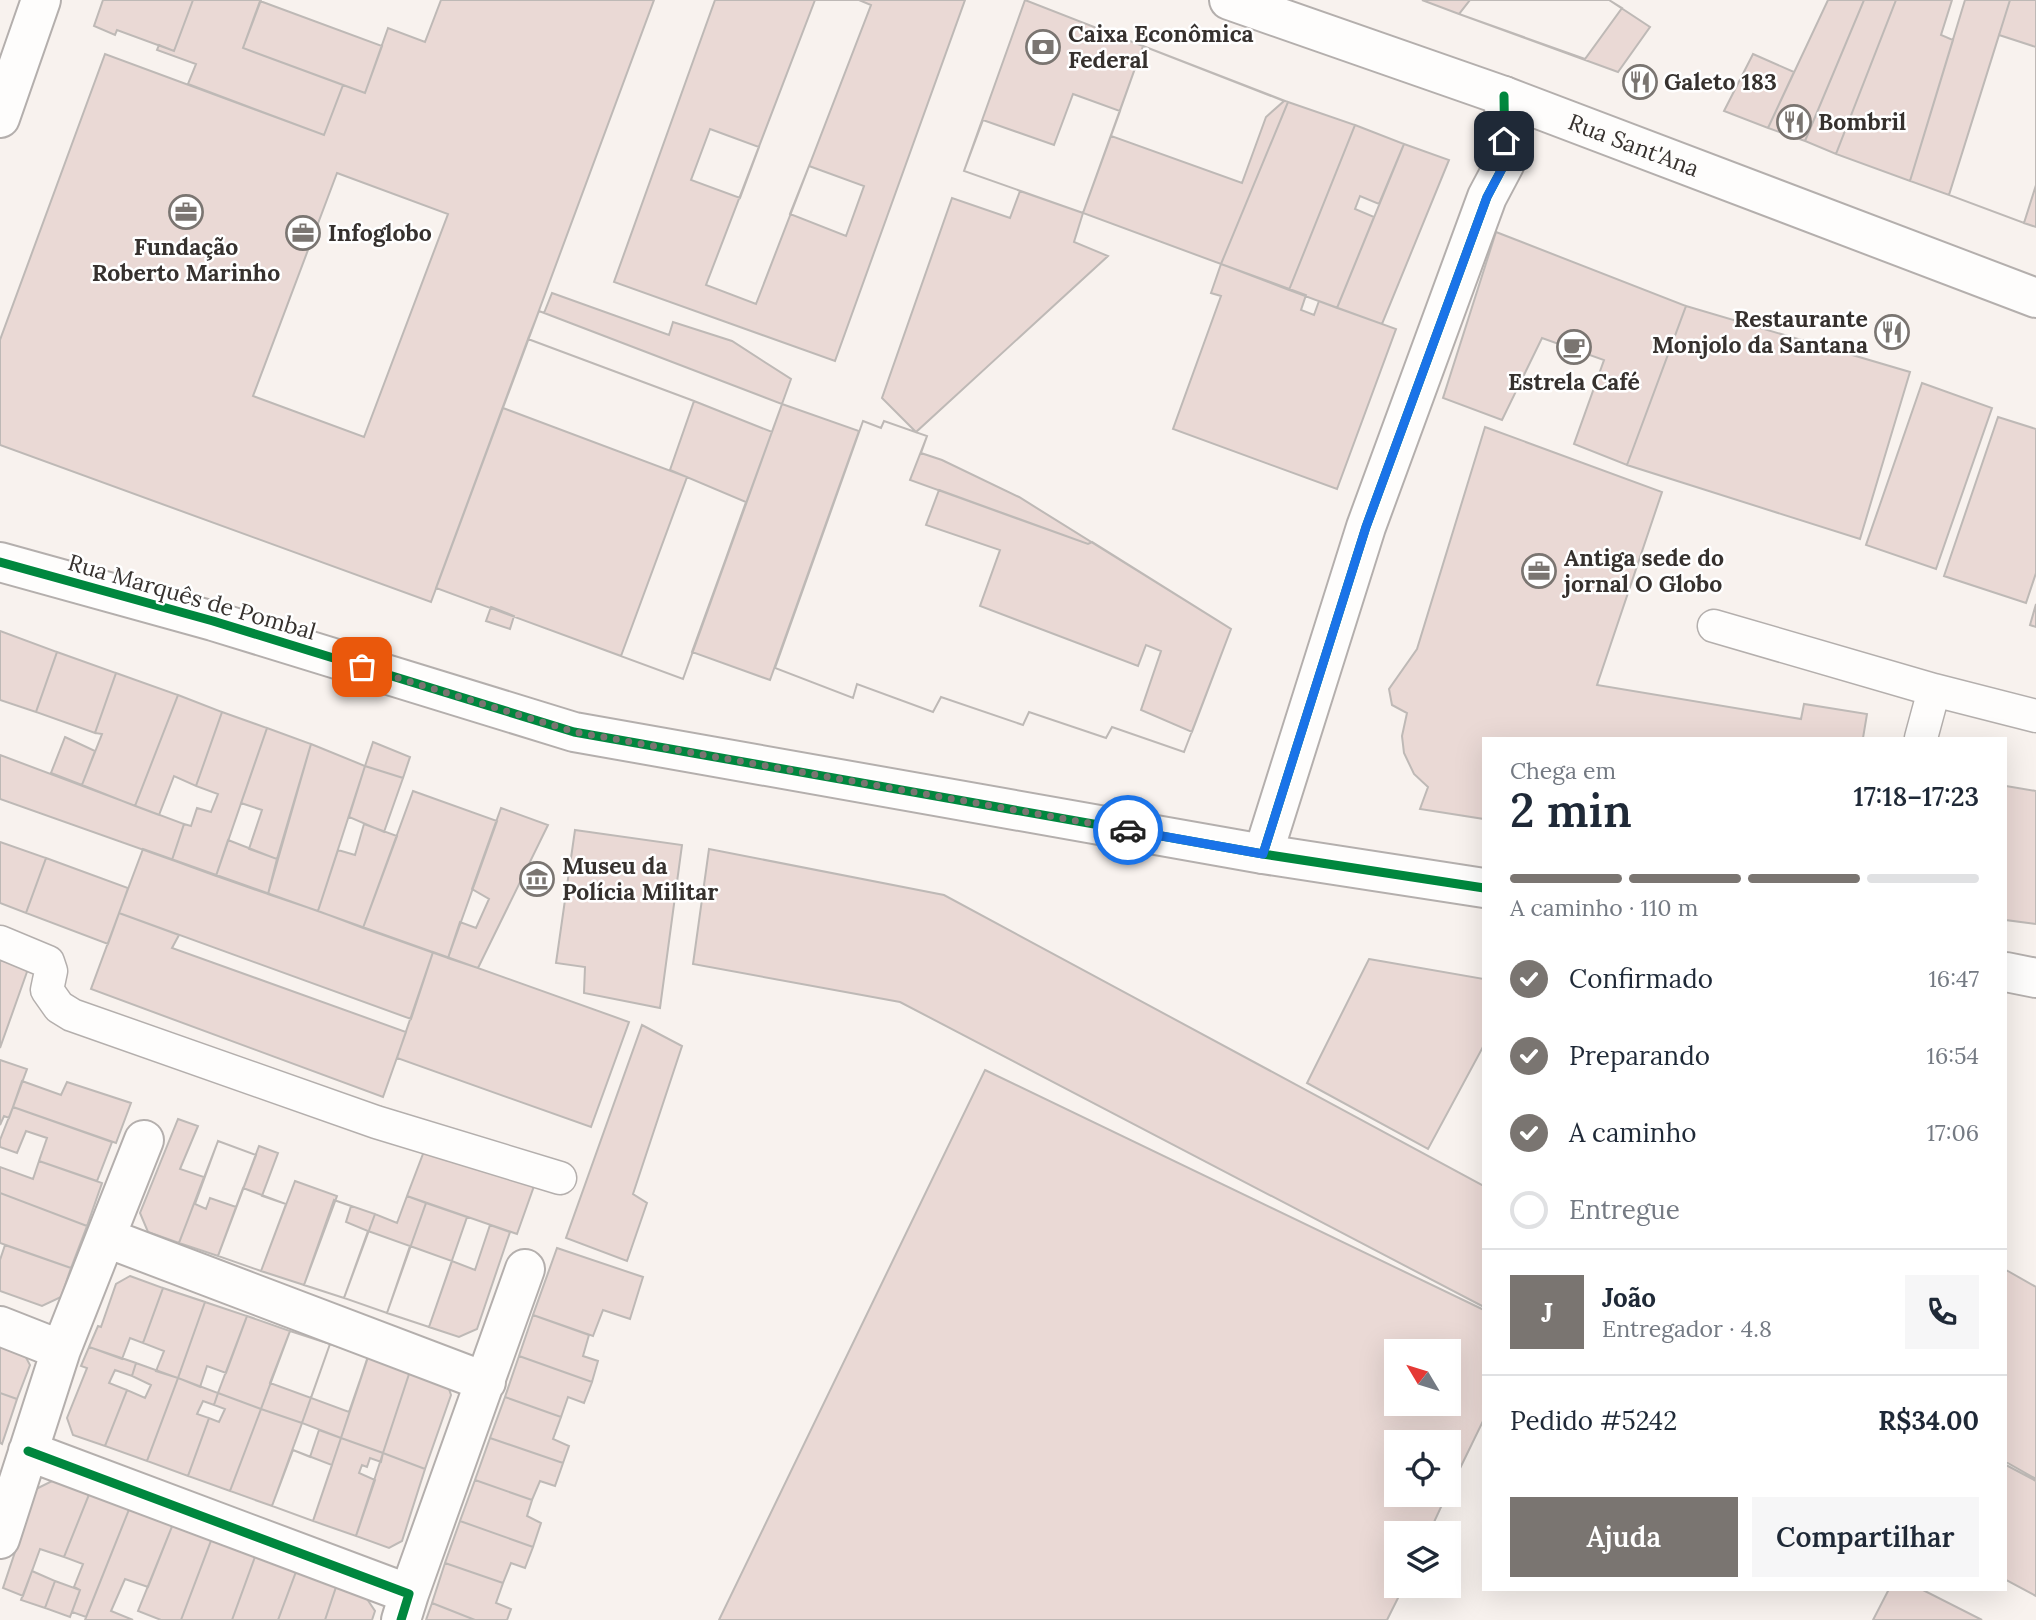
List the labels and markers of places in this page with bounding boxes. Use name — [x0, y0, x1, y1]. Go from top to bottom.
place label: Caixa Econômica Federal — [1068, 19, 1254, 74]
bank icon: Caixa Econômica Federal — [1024, 28, 1062, 66]
restaurant icon: Galeto 183 — [1621, 63, 1659, 101]
place label: Galeto 183 — [1664, 67, 1777, 96]
restaurant icon: Bombril — [1775, 103, 1813, 141]
place label: Bombril — [1818, 107, 1906, 136]
pin — [1474, 111, 1534, 171]
office icon: Fundação Roberto Marinho — [167, 193, 205, 231]
office icon: Infoglobo — [284, 214, 322, 252]
place label: Infoglobo — [328, 218, 432, 247]
place label: Fundação Roberto Marinho — [92, 232, 280, 287]
place label: Restaurante Monjolo da Santana — [1652, 304, 1868, 359]
restaurant icon: Restaurante Monjolo da Santana — [1873, 313, 1911, 351]
cafe icon: Estrela Café — [1555, 328, 1593, 366]
place label: Estrela Café — [1508, 367, 1640, 396]
place label: Antiga sede do jornal O Globo — [1561, 543, 1724, 598]
office icon: Antiga sede do jornal O Globo — [1520, 552, 1558, 590]
pin — [332, 637, 392, 697]
place label: Museu da Polícia Militar — [562, 851, 718, 906]
museum icon: Museu da Polícia Militar — [518, 860, 556, 898]

